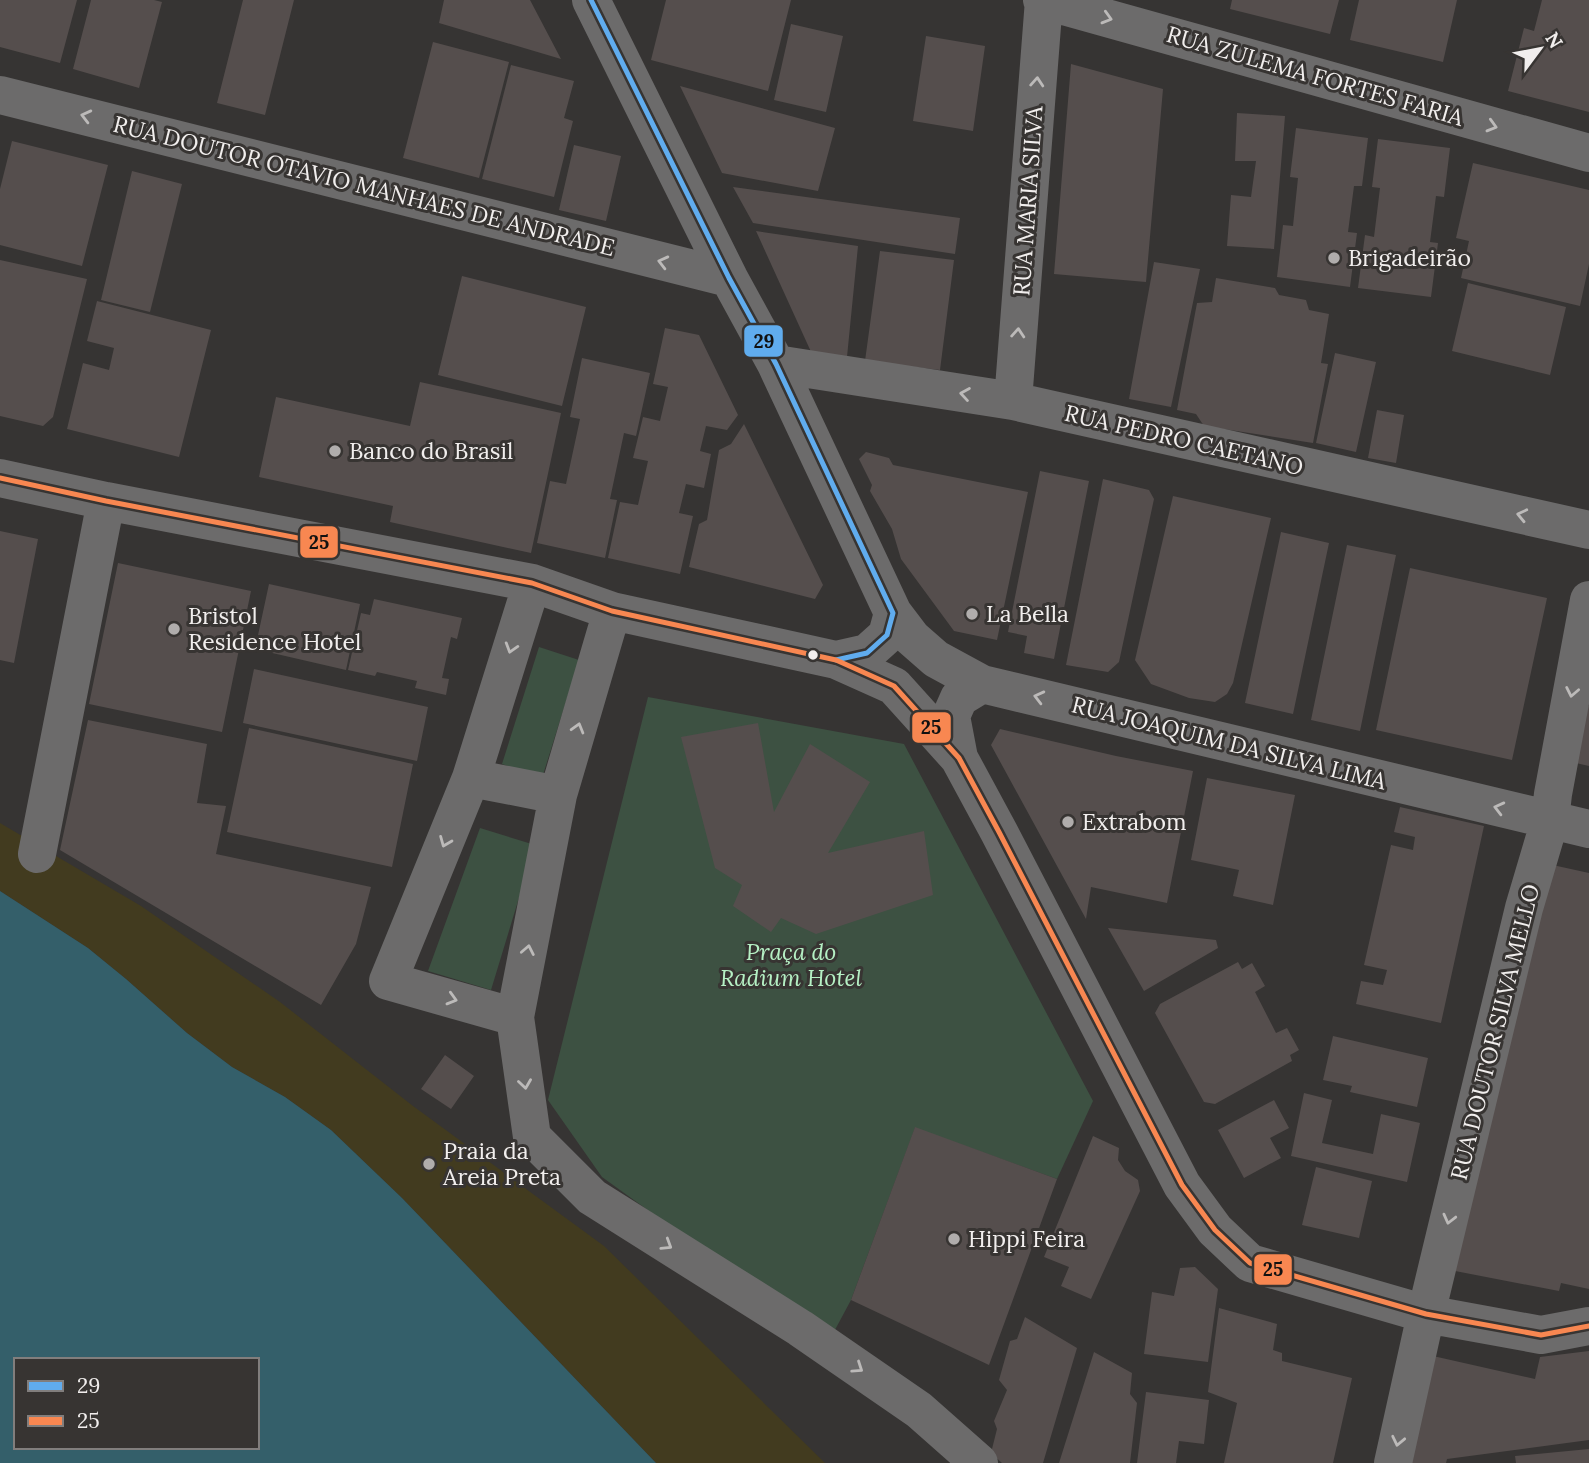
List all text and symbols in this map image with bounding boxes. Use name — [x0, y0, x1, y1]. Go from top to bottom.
one-way arrow — [1101, 10, 1113, 25]
north arrow — [1505, 14, 1575, 84]
street label: RUA ZULEMA FORTES FARIA — [1163, 19, 1468, 132]
text: N — [1540, 27, 1569, 53]
one-way arrow — [1029, 76, 1044, 87]
street label: RUA MARIA SILVA — [1006, 104, 1049, 297]
street label: RUA DOUTOR OTAVIO MANHAES DE ANDRADE — [110, 109, 618, 262]
one-way arrow — [80, 110, 92, 124]
one-way arrow — [1486, 117, 1498, 132]
place label: Brigadeirão — [1348, 243, 1471, 272]
marker: Brigadeirão — [1326, 250, 1342, 266]
one-way arrow — [657, 256, 669, 270]
line badge: 29 — [743, 324, 784, 358]
one-way arrow — [1010, 328, 1025, 339]
text: 29 — [753, 329, 775, 353]
one-way arrow — [959, 387, 971, 402]
street label: RUA PEDRO CAETANO — [1062, 398, 1306, 481]
place label: Banco do Brasil — [349, 436, 513, 465]
marker: Banco do Brasil — [327, 443, 343, 459]
one-way arrow — [1516, 509, 1528, 524]
line badge: 25 — [299, 525, 339, 559]
text: 25 — [309, 530, 329, 554]
place label: La Bella — [986, 599, 1069, 628]
place label: Bristol Residence Hotel — [188, 601, 361, 656]
marker: La Bella — [964, 606, 980, 622]
marker: Bristol Residence Hotel — [166, 621, 182, 637]
one-way arrow — [505, 642, 520, 654]
unlabelled marker — [806, 648, 820, 662]
one-way arrow — [1565, 686, 1580, 698]
street label: RUA JOAQUIM DA SILVA LIMA — [1069, 689, 1390, 796]
one-way arrow — [1033, 691, 1045, 705]
line badge: 25 — [911, 711, 952, 744]
text: 25 — [921, 715, 941, 739]
one-way arrow — [569, 722, 584, 734]
one-way arrow — [1493, 802, 1505, 816]
place label: Extrabom — [1082, 807, 1186, 836]
marker: Extrabom — [1060, 814, 1076, 830]
one-way arrow — [439, 835, 453, 847]
street label: RUA DOUTOR SILVA MELLO — [1444, 881, 1545, 1183]
park label: Praça do Radium Hotel — [720, 937, 863, 992]
one-way arrow — [520, 944, 535, 956]
one-way arrow — [445, 990, 457, 1005]
one-way arrow — [517, 1078, 532, 1090]
place label: Praia da Areia Preta — [442, 1136, 561, 1191]
marker: Praia da Areia Preta — [421, 1156, 437, 1172]
one-way arrow — [1443, 1213, 1457, 1225]
place label: Hippi Feira — [968, 1224, 1085, 1253]
marker: Hippi Feira — [946, 1231, 962, 1247]
one-way arrow — [660, 1236, 673, 1249]
line badge: 25 — [1253, 1253, 1293, 1286]
text: 25 — [1263, 1257, 1283, 1281]
legend — [14, 1358, 259, 1449]
one-way arrow — [851, 1360, 864, 1373]
text: 29 — [77, 1372, 100, 1399]
text: 25 — [77, 1407, 100, 1434]
one-way arrow — [1392, 1435, 1406, 1447]

